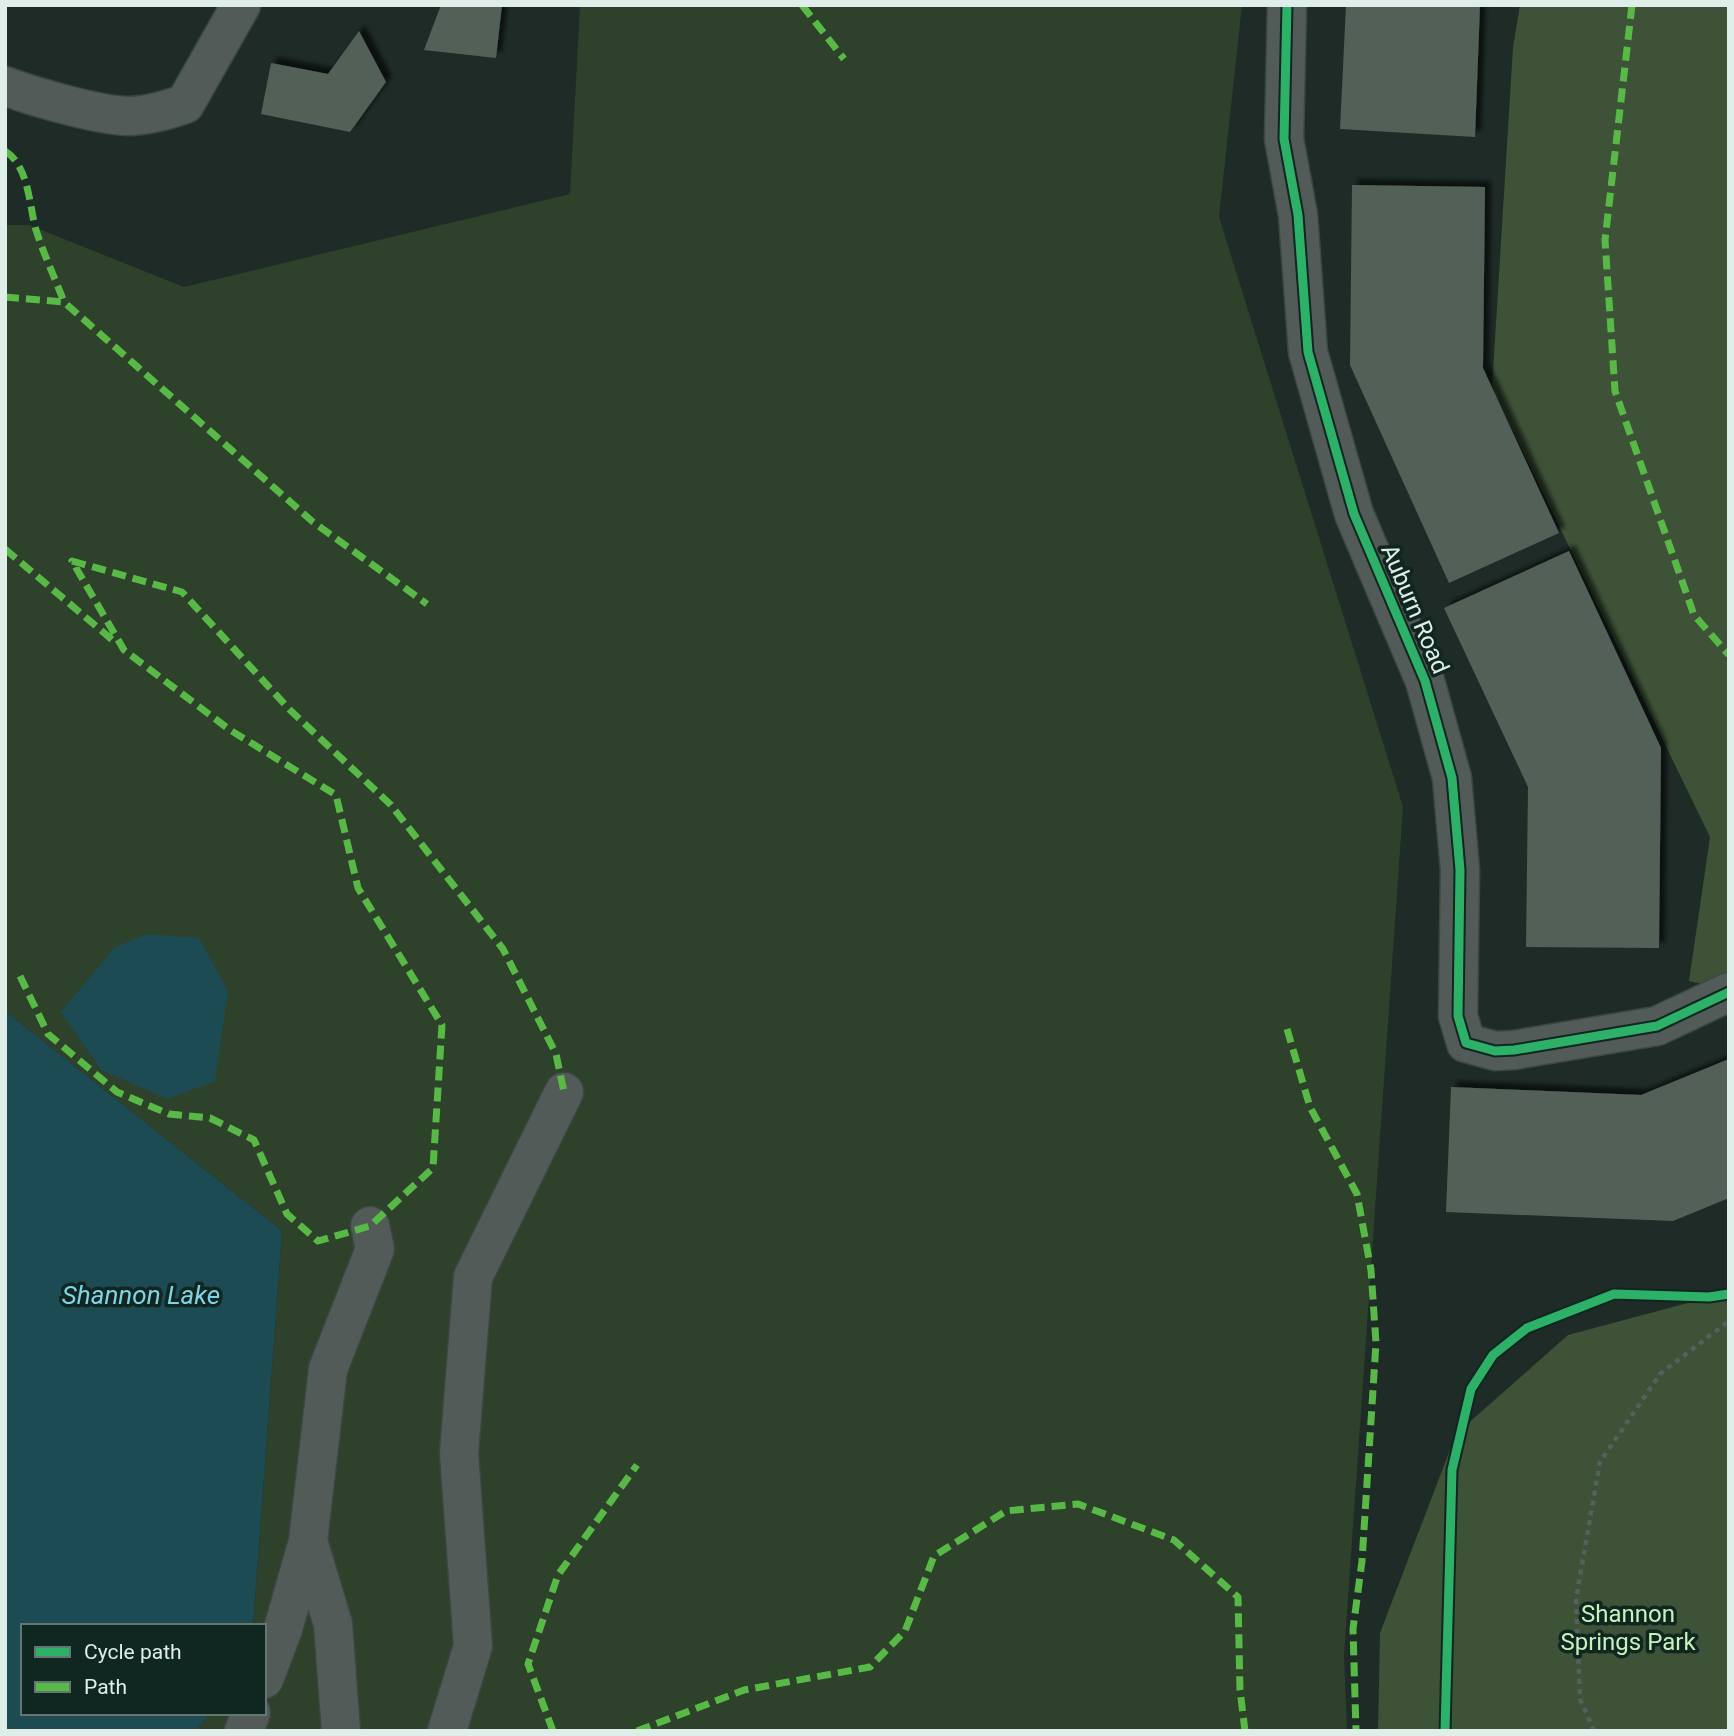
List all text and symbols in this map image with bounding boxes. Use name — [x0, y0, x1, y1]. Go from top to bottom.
street label: Auburn Road — [1375, 540, 1455, 678]
water label: Shannon Lake — [62, 1280, 220, 1310]
park label: Shannon Springs Park — [1560, 1600, 1696, 1656]
legend — [21, 1624, 266, 1715]
text: Cycle path — [84, 1640, 182, 1664]
text: Path — [84, 1675, 127, 1699]

